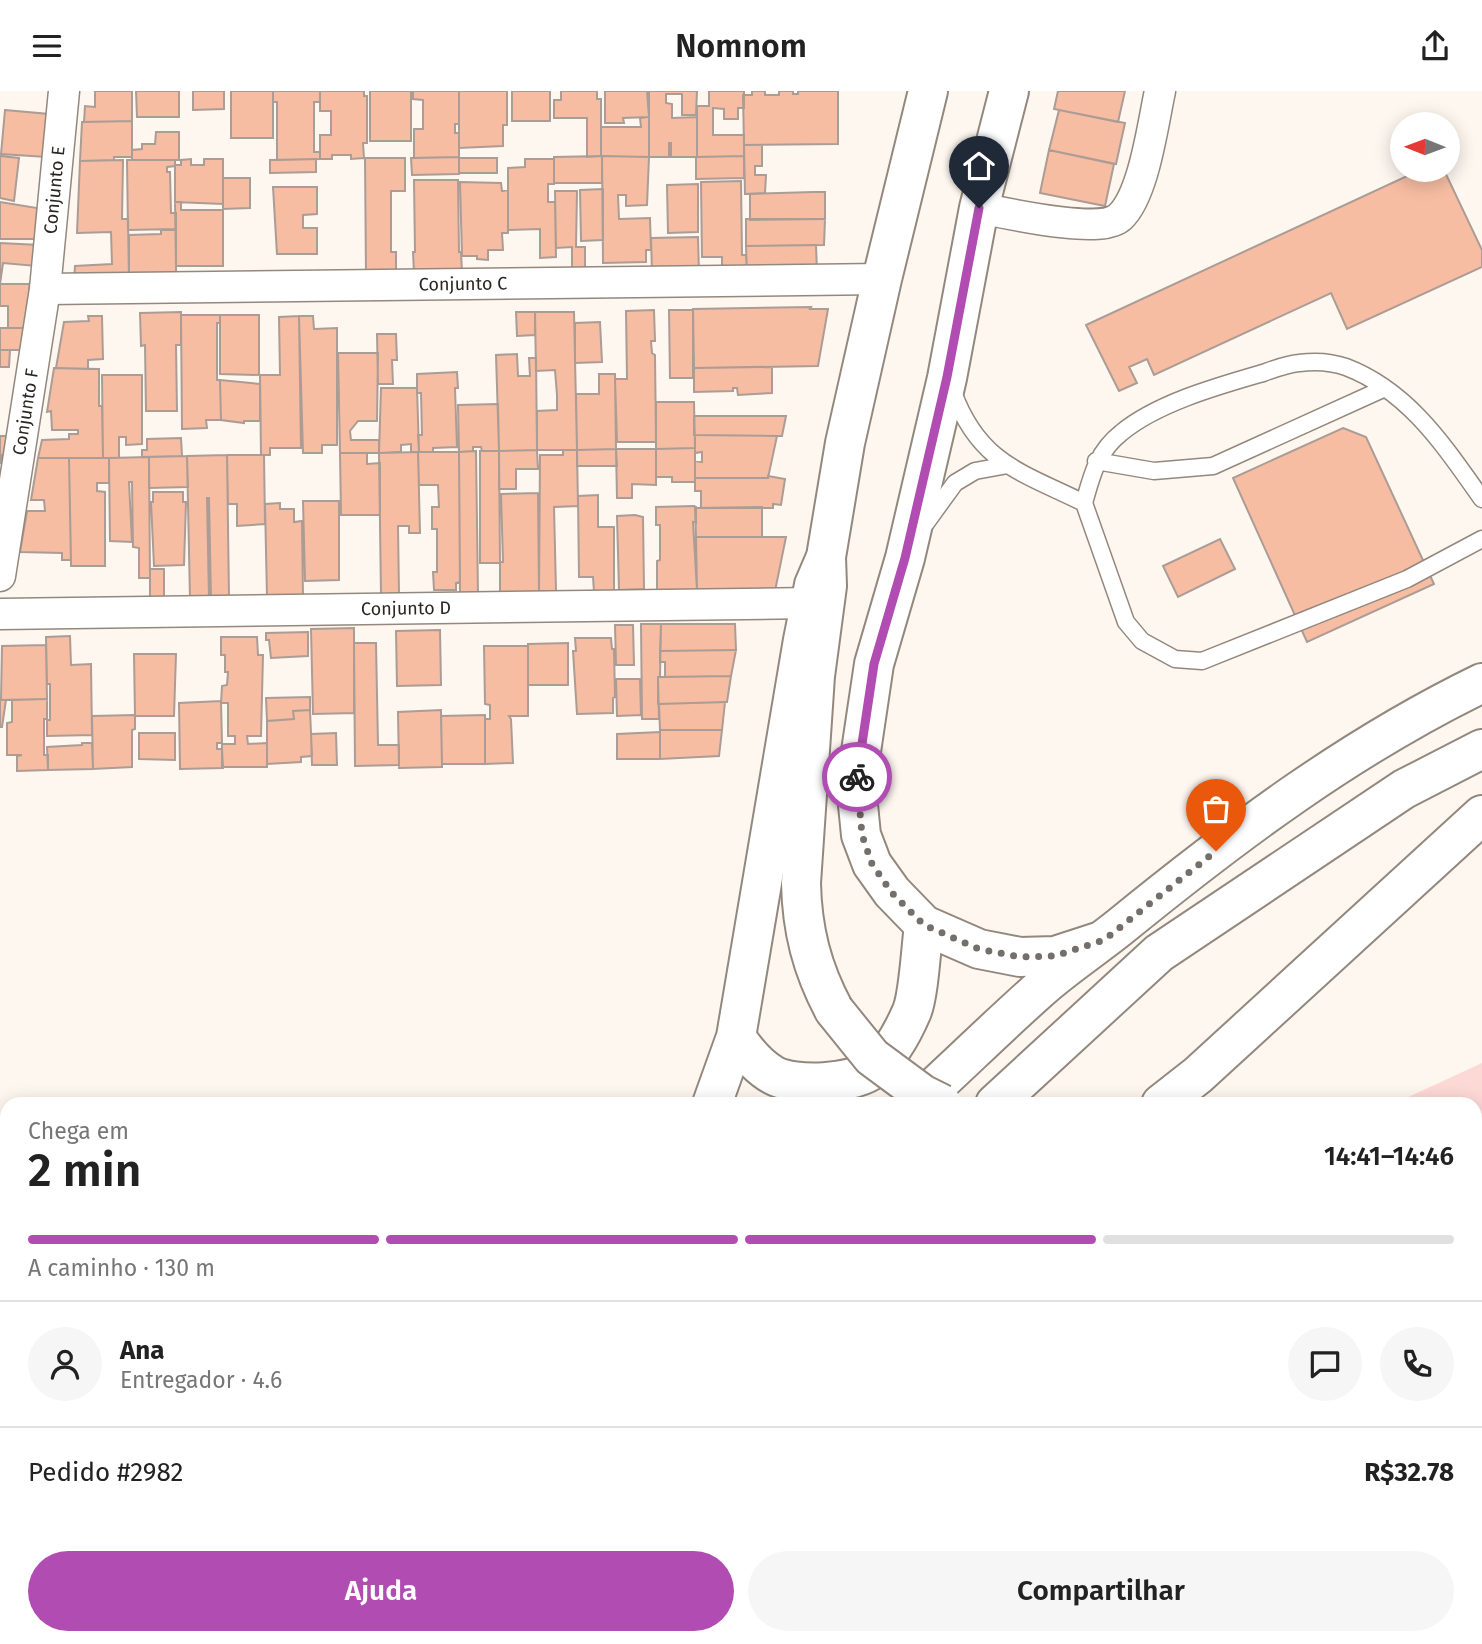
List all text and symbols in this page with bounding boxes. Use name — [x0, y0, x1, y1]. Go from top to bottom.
icon: menu — [28, 27, 66, 65]
text: Nomnom — [675, 27, 807, 65]
icon: share — [1416, 27, 1454, 65]
north arrow — [1390, 112, 1460, 182]
map controls — [1390, 112, 1460, 182]
pin — [949, 136, 1009, 208]
street label: Conjunto E — [39, 145, 70, 235]
icon: home — [960, 147, 998, 185]
street label: Conjunto C — [419, 272, 507, 296]
street label: Conjunto F — [8, 367, 43, 457]
street label: Conjunto D — [361, 597, 451, 620]
courier — [822, 742, 892, 812]
icon: bike — [838, 758, 876, 796]
pin — [1186, 779, 1246, 851]
icon: bag — [1197, 790, 1235, 828]
text: Chega em — [28, 1117, 129, 1145]
text: 14:41–14:46 — [1324, 1141, 1454, 1172]
text: 2 min — [28, 1143, 141, 1198]
text: A caminho · 130 m — [28, 1254, 215, 1282]
button: person — [28, 1327, 102, 1401]
button: chat — [1288, 1327, 1362, 1401]
button: phone — [1380, 1327, 1454, 1401]
text: Ana — [120, 1335, 165, 1366]
text: Entregador · 4.6 — [120, 1366, 282, 1394]
text: Pedido #2982 — [28, 1457, 183, 1488]
text: R$32.78 — [1364, 1457, 1454, 1488]
button: Ajuda — [28, 1551, 734, 1631]
button: Compartilhar — [748, 1551, 1454, 1631]

